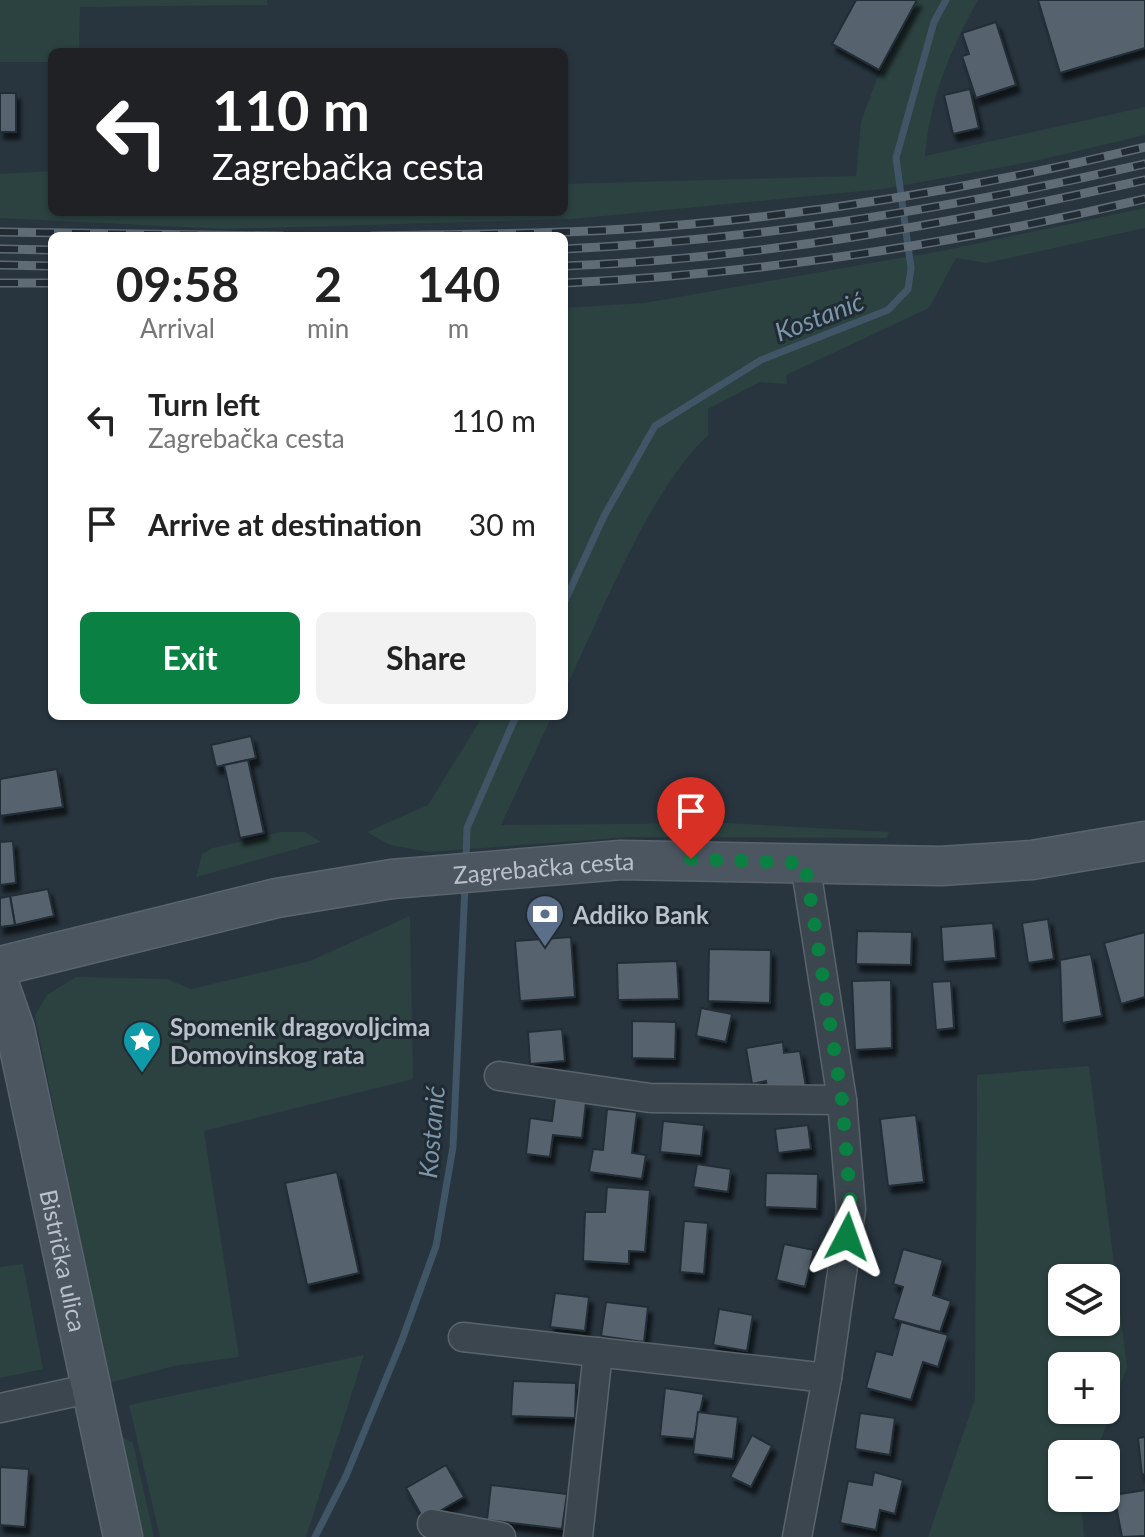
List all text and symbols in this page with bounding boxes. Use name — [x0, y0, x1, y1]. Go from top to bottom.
text: 110 m — [212, 76, 370, 143]
icon: left — [80, 80, 184, 184]
text: Zagrebačka cesta — [212, 144, 484, 188]
text: 09:58 — [116, 255, 239, 312]
text: 2 — [314, 255, 342, 312]
text: 140 — [417, 255, 500, 312]
water label: Kostanić — [770, 284, 868, 348]
text: Arrival — [140, 312, 215, 344]
text: min — [307, 312, 349, 344]
text: m — [448, 312, 469, 344]
text: Turn left — [148, 386, 260, 422]
icon: left — [80, 398, 124, 442]
text: 110 m — [451, 402, 536, 438]
text: Zagrebačka cesta — [148, 422, 345, 454]
icon: arrive — [80, 502, 124, 546]
text: Arrive at destination — [148, 506, 422, 542]
text: 30 m — [469, 506, 536, 542]
button: Exit — [80, 612, 300, 704]
button: Share — [316, 612, 536, 704]
pin — [657, 777, 725, 859]
icon: arrive — [669, 789, 713, 833]
street label: Zagrebačka cesta — [452, 845, 635, 888]
bank icon: Addiko Bank — [524, 893, 566, 948]
place label: Addiko Bank — [572, 900, 709, 929]
place label: Spomenik dragovoljcima Domovinskog rata — [170, 1012, 430, 1069]
place icon: Spomenik dragovoljcima Domovinskog rata — [121, 1019, 163, 1074]
water label: Kostanić — [411, 1084, 451, 1180]
street label: Bistrička ulica — [35, 1187, 93, 1334]
position arrow — [805, 1195, 889, 1279]
map controls — [1048, 1264, 1120, 1512]
button: layers — [1048, 1264, 1120, 1336]
button: + — [1048, 1352, 1120, 1424]
button: − — [1048, 1440, 1120, 1512]

